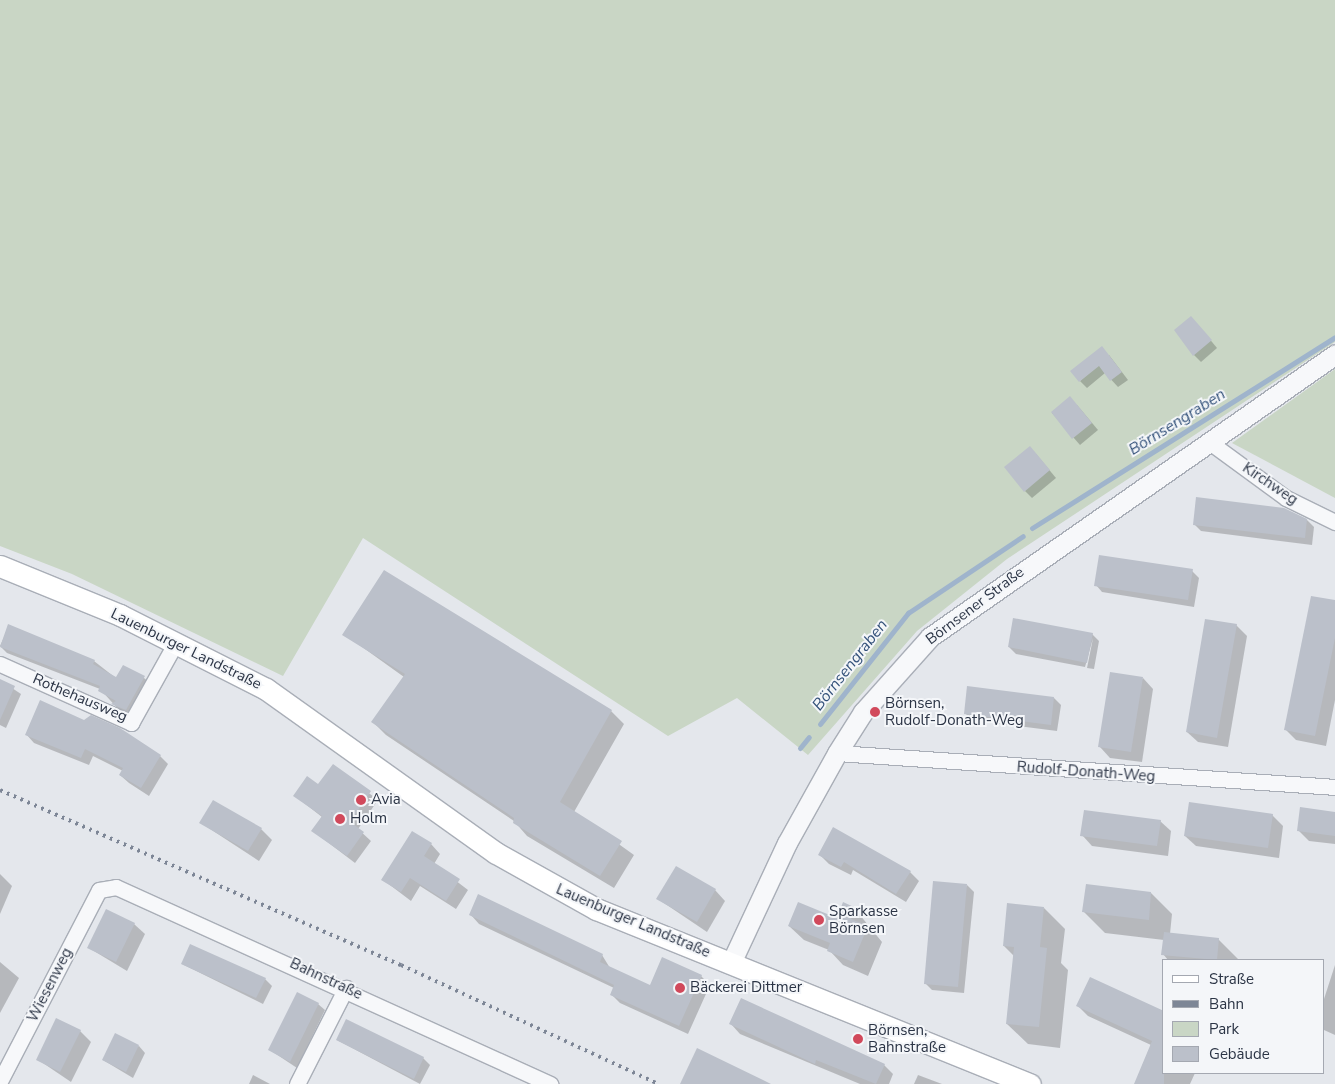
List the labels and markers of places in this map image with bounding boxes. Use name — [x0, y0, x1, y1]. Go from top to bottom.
place label: Börnsen, Rudolf-Donath-Weg — [885, 694, 1024, 729]
marker: Börnsen, Rudolf-Donath-Weg — [869, 706, 881, 718]
place label: Avia — [371, 791, 401, 809]
marker: Avia — [355, 794, 367, 806]
place label: Holm — [350, 810, 387, 828]
marker: Holm — [334, 813, 346, 825]
place label: Sparkasse Börnsen — [829, 902, 898, 937]
marker: Sparkasse Börnsen — [813, 914, 825, 926]
place label: Bäckerei Dittmer — [690, 979, 802, 997]
marker: Bäckerei Dittmer — [674, 982, 686, 994]
place label: Börnsen, Bahnstraße — [868, 1021, 946, 1056]
marker: Börnsen, Bahnstraße — [852, 1033, 864, 1045]

